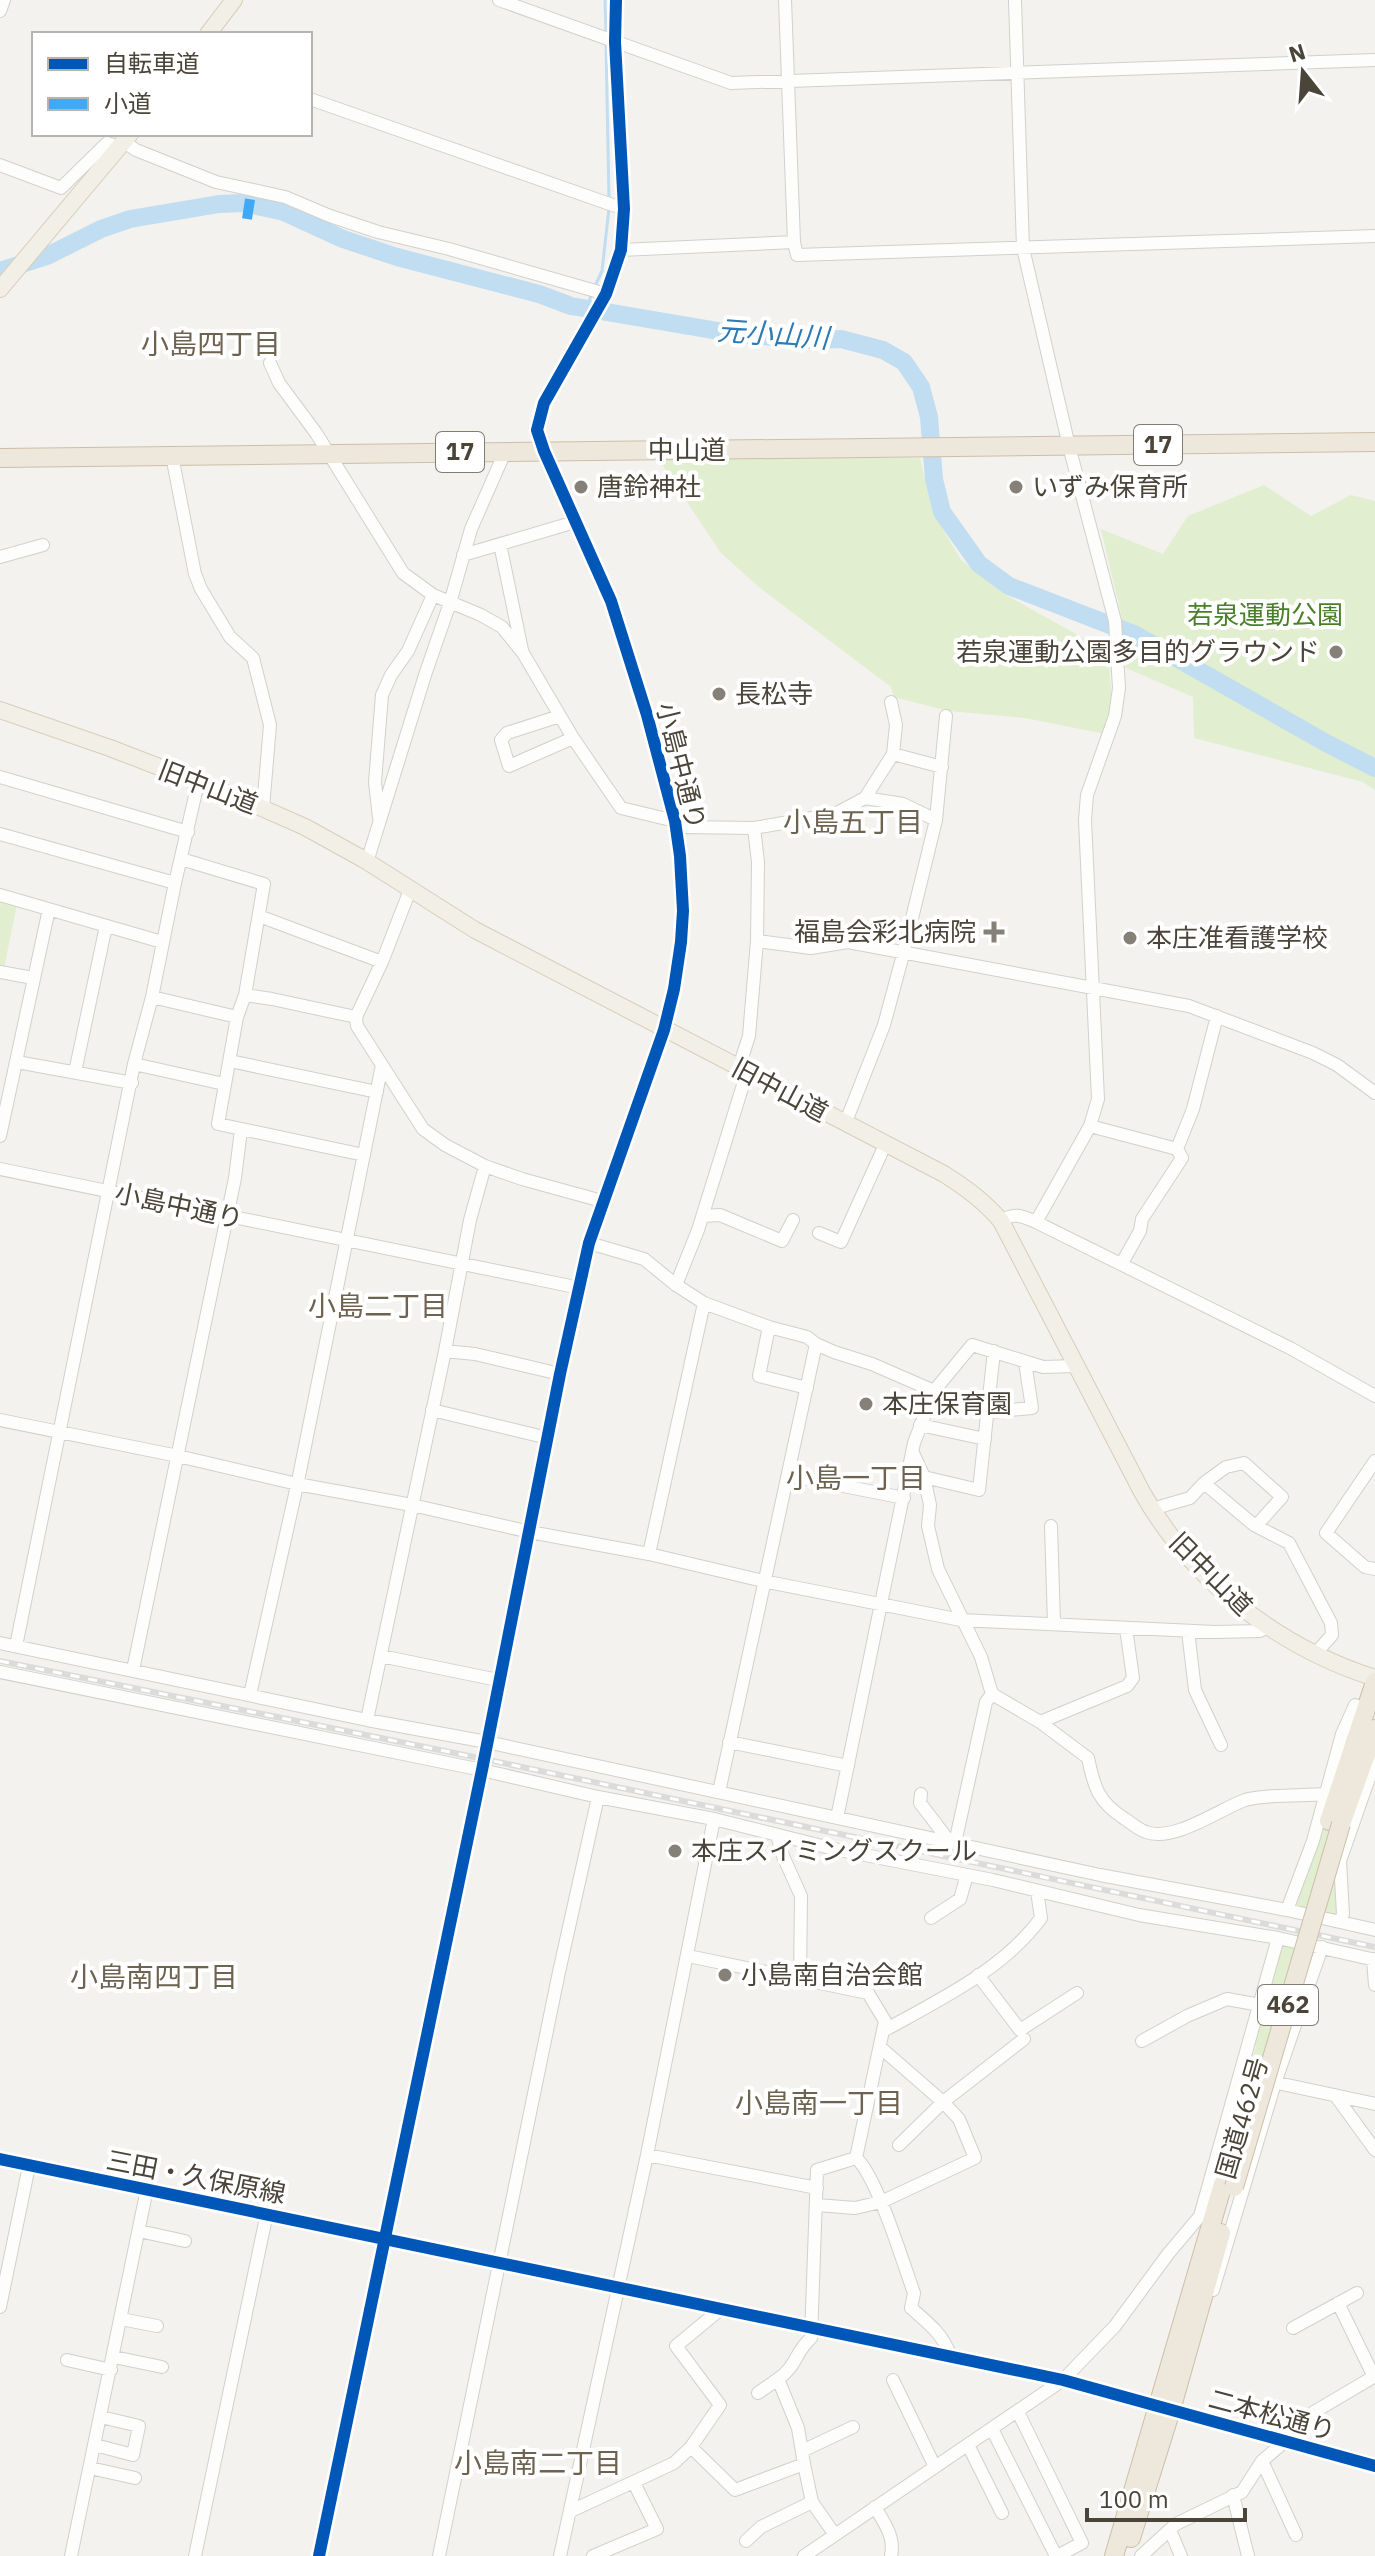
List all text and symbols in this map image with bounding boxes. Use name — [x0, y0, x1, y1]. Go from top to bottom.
legend — [32, 32, 312, 136]
north arrow — [1263, 32, 1343, 112]
text: N — [1285, 36, 1309, 69]
text: 自転車道 — [104, 47, 200, 79]
text: 小道 — [104, 87, 152, 119]
water label: 元小山川 — [716, 311, 833, 356]
district label: 小島四丁目 — [141, 325, 281, 362]
road number: 17 — [1134, 425, 1182, 465]
road number: 17 — [436, 432, 484, 472]
street label: 中山道 — [648, 432, 726, 466]
place label: 唐鈴神社 — [597, 469, 701, 503]
place label: いずみ保育所 — [1032, 469, 1188, 503]
marker: 唐鈴神社 — [572, 478, 590, 496]
marker: いずみ保育所 — [1007, 478, 1025, 496]
park label: 若泉運動公園 — [1187, 597, 1343, 631]
place label: 若泉運動公園多目的グラウンド — [956, 634, 1320, 668]
marker: 若泉運動公園多目的グラウンド — [1327, 643, 1345, 661]
place label: 長松寺 — [735, 676, 813, 710]
marker: 長松寺 — [710, 685, 728, 703]
street label: 小島中通り — [650, 699, 714, 833]
street label: 旧中山道 — [154, 752, 263, 821]
district label: 小島五丁目 — [783, 803, 923, 840]
place label: 福島会彩北病院 — [794, 914, 976, 948]
place label: 本庄准看護学校 — [1146, 920, 1328, 954]
marker: 福島会彩北病院 — [983, 921, 1005, 943]
marker: 本庄准看護学校 — [1121, 929, 1139, 947]
street label: 旧中山道 — [727, 1050, 834, 1129]
street label: 小島中通り — [112, 1175, 246, 1235]
district label: 小島二丁目 — [308, 1287, 448, 1324]
place label: 本庄保育園 — [882, 1386, 1012, 1420]
marker: 本庄保育園 — [857, 1395, 875, 1413]
district label: 小島一丁目 — [786, 1459, 926, 1496]
street label: 旧中山道 — [1163, 1524, 1261, 1622]
place label: 本庄スイミングスクール — [691, 1833, 977, 1867]
marker: 本庄スイミングスクール — [666, 1842, 684, 1860]
place label: 小島南自治会館 — [741, 1957, 923, 1991]
district label: 小島南四丁目 — [70, 1958, 238, 1995]
marker: 小島南自治会館 — [716, 1966, 734, 1984]
road number: 462 — [1258, 1985, 1318, 2025]
street label: 国道462号 — [1207, 2053, 1275, 2182]
district label: 小島南一丁目 — [735, 2084, 903, 2121]
street label: 三田・久保原線 — [104, 2142, 289, 2210]
street label: 二本松通り — [1205, 2381, 1339, 2447]
district label: 小島南二丁目 — [454, 2444, 622, 2481]
scale bar — [1087, 2472, 1245, 2522]
text: 100 m — [1099, 2483, 1169, 2515]

